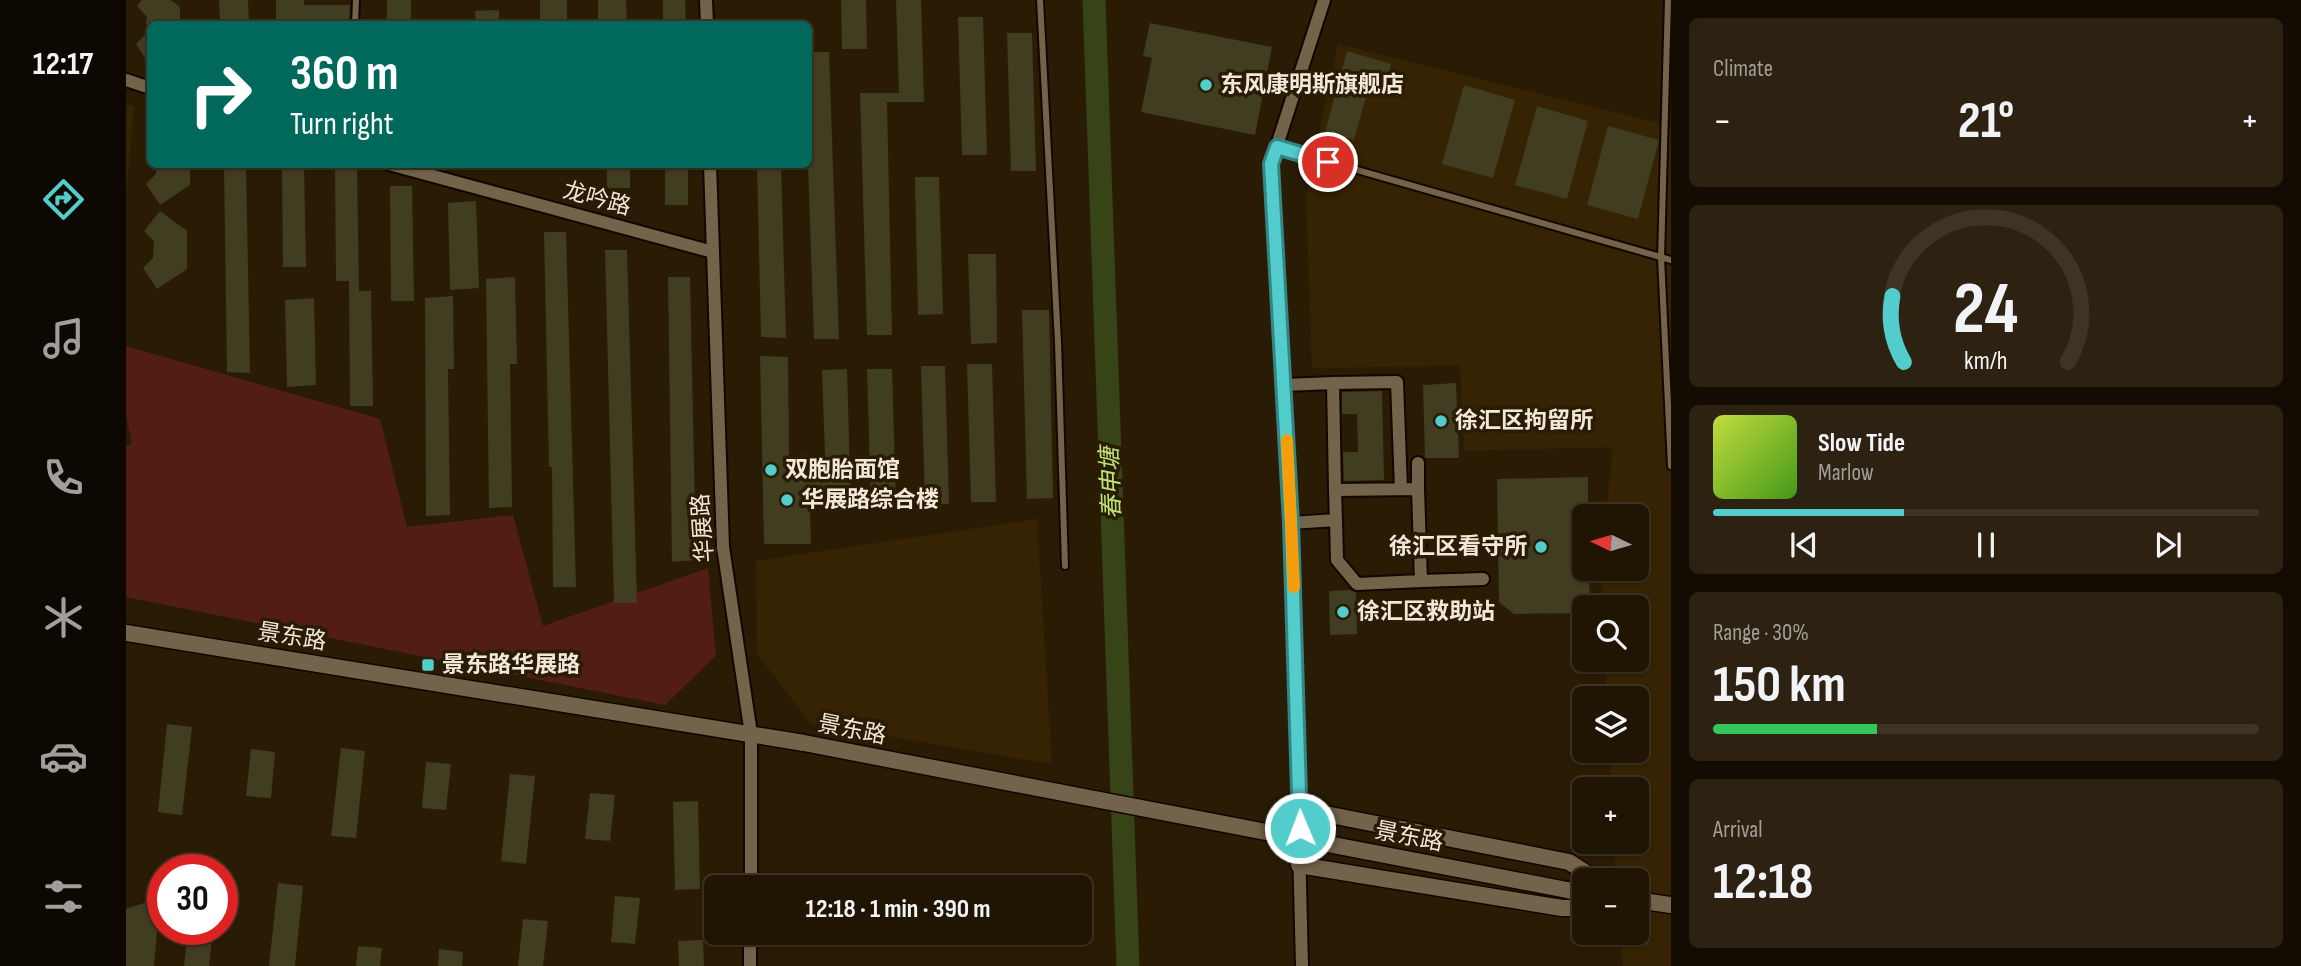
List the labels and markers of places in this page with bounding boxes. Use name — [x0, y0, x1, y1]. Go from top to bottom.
place label: 东风康明斯旗舰店 — [1220, 71, 1404, 99]
marker: 东风康明斯旗舰店 — [1198, 77, 1214, 93]
pin — [1298, 132, 1358, 192]
place label: 徐汇区拘留所 — [1455, 407, 1593, 435]
marker: 徐汇区拘留所 — [1433, 413, 1449, 429]
place label: 双胞胎面馆 — [785, 456, 900, 484]
marker: 双胞胎面馆 — [763, 462, 779, 478]
place label: 华展路综合楼 — [801, 486, 939, 514]
marker: 华展路综合楼 — [779, 492, 795, 508]
place label: 徐汇区看守所 — [1389, 533, 1527, 561]
marker: 徐汇区看守所 — [1533, 539, 1549, 555]
place label: 徐汇区救助站 — [1357, 598, 1495, 626]
marker: 徐汇区救助站 — [1335, 604, 1351, 620]
place label: 景东路华展路 — [442, 651, 580, 679]
marker: 景东路华展路 — [420, 657, 436, 673]

